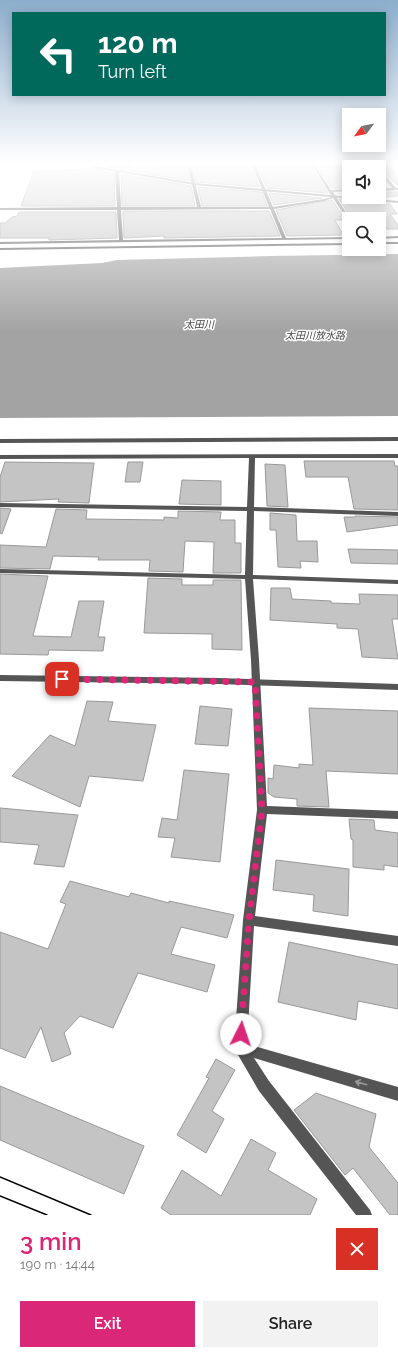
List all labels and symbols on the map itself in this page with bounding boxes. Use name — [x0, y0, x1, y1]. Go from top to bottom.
north arrow — [342, 108, 386, 152]
water label: 太田川 — [184, 319, 215, 330]
water label: 太田川放水路 — [285, 330, 346, 341]
pin — [45, 662, 79, 696]
position arrow — [220, 1013, 262, 1055]
one-way arrow — [354, 1079, 367, 1086]

